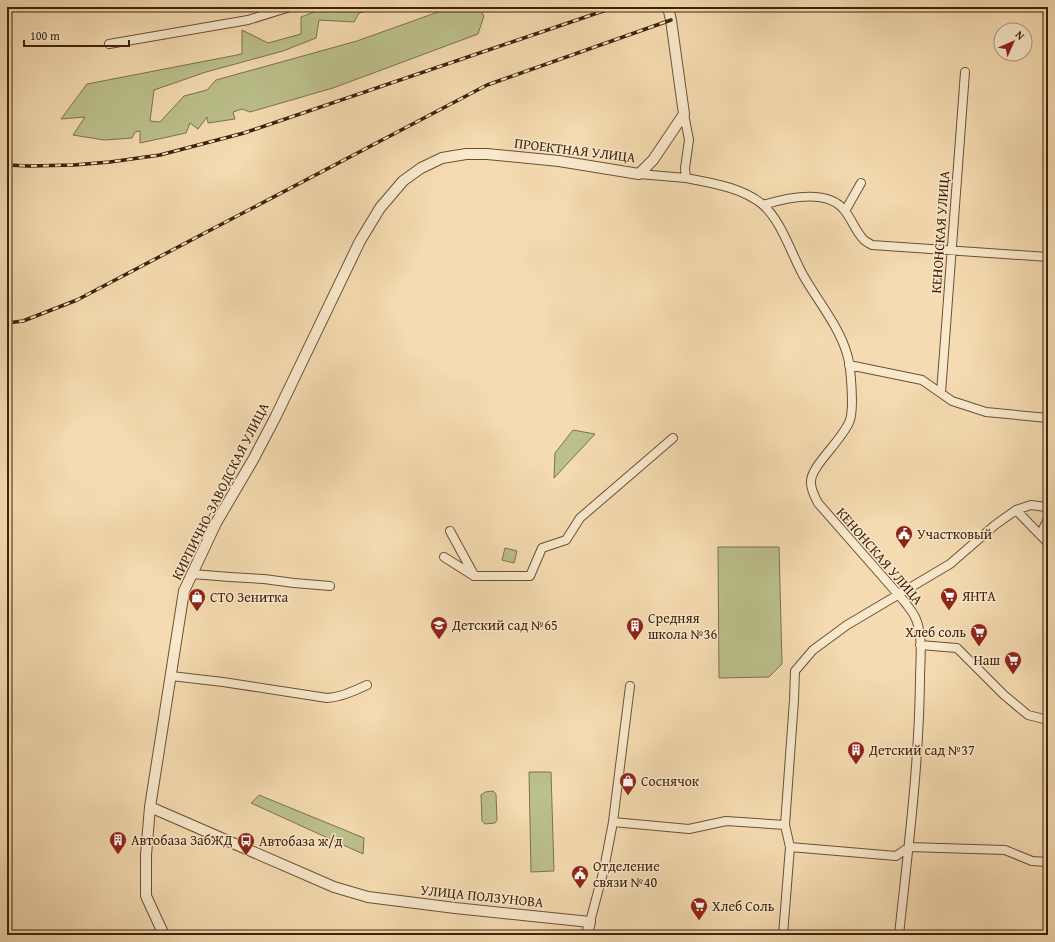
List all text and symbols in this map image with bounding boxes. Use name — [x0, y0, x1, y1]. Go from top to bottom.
scale bar — [24, 22, 129, 48]
north arrow — [993, 22, 1033, 62]
text: 100 m — [30, 27, 60, 44]
text: N — [1012, 27, 1029, 44]
street label: ПРОЕКТНАЯ УЛИЦА — [513, 133, 637, 167]
street label: КЕНОНСКАЯ УЛИЦА — [926, 169, 954, 294]
street label: КИРПИЧНО-ЗАВОДСКАЯ УЛИЦА — [166, 398, 274, 583]
street label: КЕНОНСКАЯ УЛИЦА — [832, 503, 928, 609]
public building icon: Участковый — [894, 524, 914, 549]
place label: Участковый — [917, 524, 992, 544]
supermarket icon: ЯНТА — [939, 586, 959, 611]
place label: ЯНТА — [961, 586, 996, 606]
shop icon: СТО Зенитка — [187, 587, 207, 612]
place label: СТО Зенитка — [210, 587, 288, 607]
place label: Средняя школа №36 — [648, 608, 717, 644]
school or university icon: Детский сад №65 — [429, 615, 449, 640]
place label: Детский сад №65 — [451, 615, 558, 635]
building icon: Средняя школа №36 — [625, 616, 645, 641]
place label: Хлеб соль — [905, 622, 966, 642]
supermarket icon: Хлеб соль — [969, 622, 989, 647]
place label: Наш — [973, 650, 1000, 670]
supermarket icon: Наш — [1003, 650, 1023, 675]
building icon: Детский сад №37 — [846, 740, 866, 765]
place label: Детский сад №37 — [868, 740, 975, 760]
shop icon: Соснячок — [618, 771, 638, 796]
place label: Соснячок — [641, 771, 700, 791]
building icon: Автобаза ЗабЖД — [108, 830, 128, 855]
place label: Автобаза ЗабЖД — [131, 830, 232, 850]
bus stop icon: Автобаза ж/д — [236, 831, 256, 856]
place label: Автобаза ж/д — [259, 831, 343, 851]
place label: Отделение связи №40 — [593, 856, 660, 892]
public building icon: Отделение связи №40 — [570, 864, 590, 889]
street label: УЛИЦА ПОЛЗУНОВА — [419, 880, 545, 912]
supermarket icon: Хлеб Соль — [689, 896, 709, 921]
place label: Хлеб Соль — [712, 896, 775, 916]

